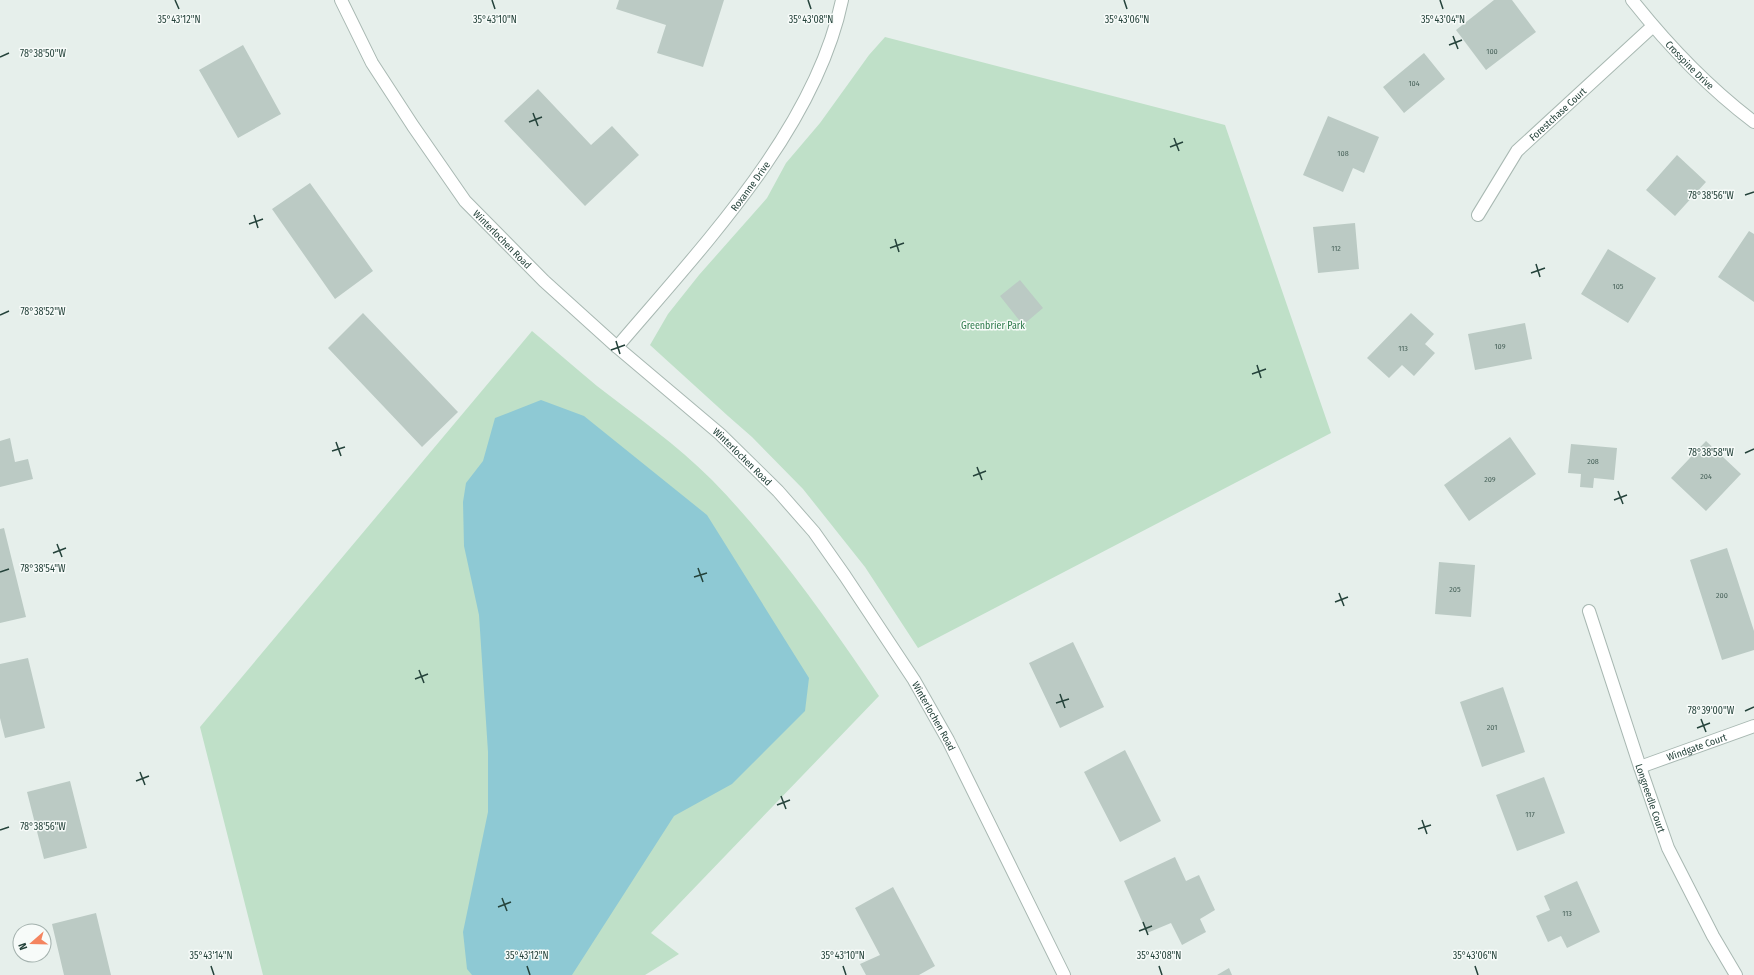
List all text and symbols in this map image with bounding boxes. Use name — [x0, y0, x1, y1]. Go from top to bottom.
text: 35°43'12"N — [157, 14, 201, 26]
text: 35°43'10"N — [473, 14, 517, 26]
text: 35°43'08"N — [789, 14, 833, 26]
text: 35°43'06"N — [1105, 14, 1149, 26]
text: 35°43'04"N — [1421, 14, 1465, 26]
street label: Crosspine Drive — [1663, 39, 1716, 92]
house number: 100 — [1486, 47, 1498, 56]
text: 78°38'50"W — [20, 48, 66, 60]
house number: 104 — [1408, 79, 1420, 88]
street label: Forestchase Court — [1527, 85, 1590, 144]
house number: 108 — [1337, 149, 1349, 158]
street label: Roxanne Drive — [729, 159, 773, 214]
text: 78°38'56"W — [1688, 190, 1734, 202]
street label: Winterlochen Road — [470, 208, 533, 272]
house number: 112 — [1331, 244, 1341, 253]
house number: 105 — [1613, 282, 1624, 291]
text: 78°38'52"W — [20, 306, 66, 318]
park label: Greenbrier Park — [961, 320, 1025, 332]
house number: 109 — [1494, 342, 1506, 351]
house number: 113 — [1398, 344, 1408, 353]
street label: Winterlochen Road — [710, 426, 774, 488]
text: 78°38'58"W — [1688, 447, 1734, 459]
house number: 208 — [1587, 457, 1599, 466]
house number: 204 — [1700, 472, 1712, 481]
house number: 209 — [1484, 475, 1496, 484]
text: 78°38'54"W — [20, 563, 66, 575]
house number: 205 — [1449, 585, 1461, 594]
house number: 200 — [1716, 591, 1728, 600]
street label: Winterlochen Road — [909, 680, 957, 753]
text: 78°39'00"W — [1688, 705, 1735, 717]
house number: 201 — [1487, 723, 1497, 732]
street label: Windgate Court — [1665, 731, 1729, 764]
street label: Longneedle Court — [1632, 762, 1667, 835]
house number: 117 — [1525, 810, 1535, 819]
text: 78°38'56"W — [20, 821, 66, 833]
house number: 113 — [1562, 909, 1572, 918]
north arrow — [12, 923, 52, 963]
text: N — [16, 941, 30, 952]
text: 35°43'14"N — [189, 950, 233, 962]
text: 35°43'12"N — [505, 950, 549, 962]
text: 35°43'10"N — [821, 950, 865, 962]
text: 35°43'08"N — [1137, 950, 1181, 962]
text: 35°43'06"N — [1453, 950, 1497, 962]

